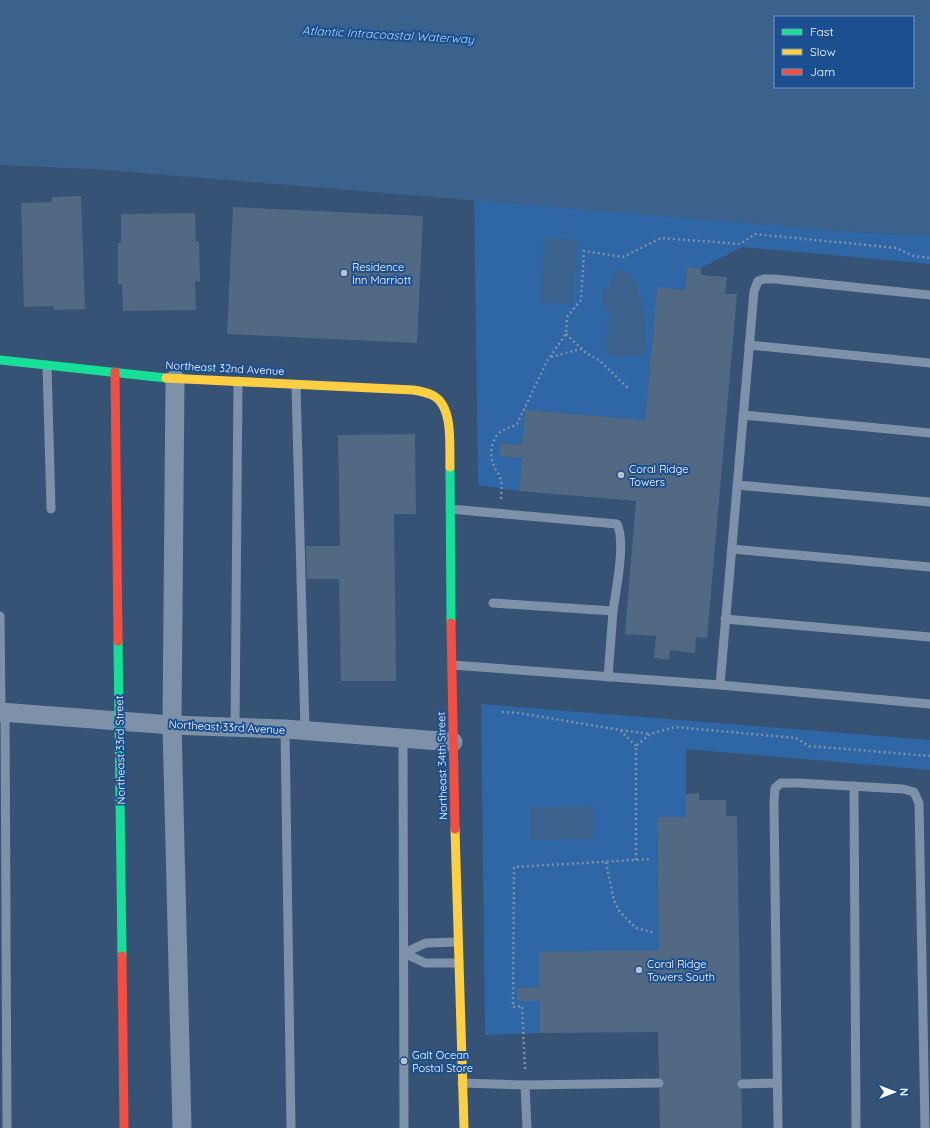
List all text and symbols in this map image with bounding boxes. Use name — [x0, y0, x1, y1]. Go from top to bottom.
legend — [774, 16, 914, 88]
water label: Atlantic Intracoastal Waterway — [302, 23, 476, 47]
text: Fast — [810, 24, 834, 39]
text: Slow — [810, 44, 836, 59]
text: Jam — [810, 64, 835, 79]
place label: Residence Inn Marriott — [352, 260, 411, 287]
marker: Residence Inn Marriott — [339, 268, 349, 278]
street label: Northeast 32nd Avenue — [165, 358, 285, 378]
place label: Coral Ridge Towers — [629, 462, 688, 489]
marker: Coral Ridge Towers — [616, 470, 626, 480]
street label: Northeast 33rd Street — [112, 695, 128, 805]
street label: Northeast 34th Street — [434, 711, 450, 820]
street label: Northeast 33rd Avenue — [168, 717, 286, 737]
place label: Coral Ridge Towers South — [647, 957, 715, 984]
marker: Coral Ridge Towers South — [634, 965, 644, 975]
place label: Galt Ocean Postal Store — [412, 1048, 473, 1075]
marker: Galt Ocean Postal Store — [399, 1056, 409, 1066]
north arrow — [874, 1072, 914, 1112]
text: N — [897, 1088, 911, 1096]

